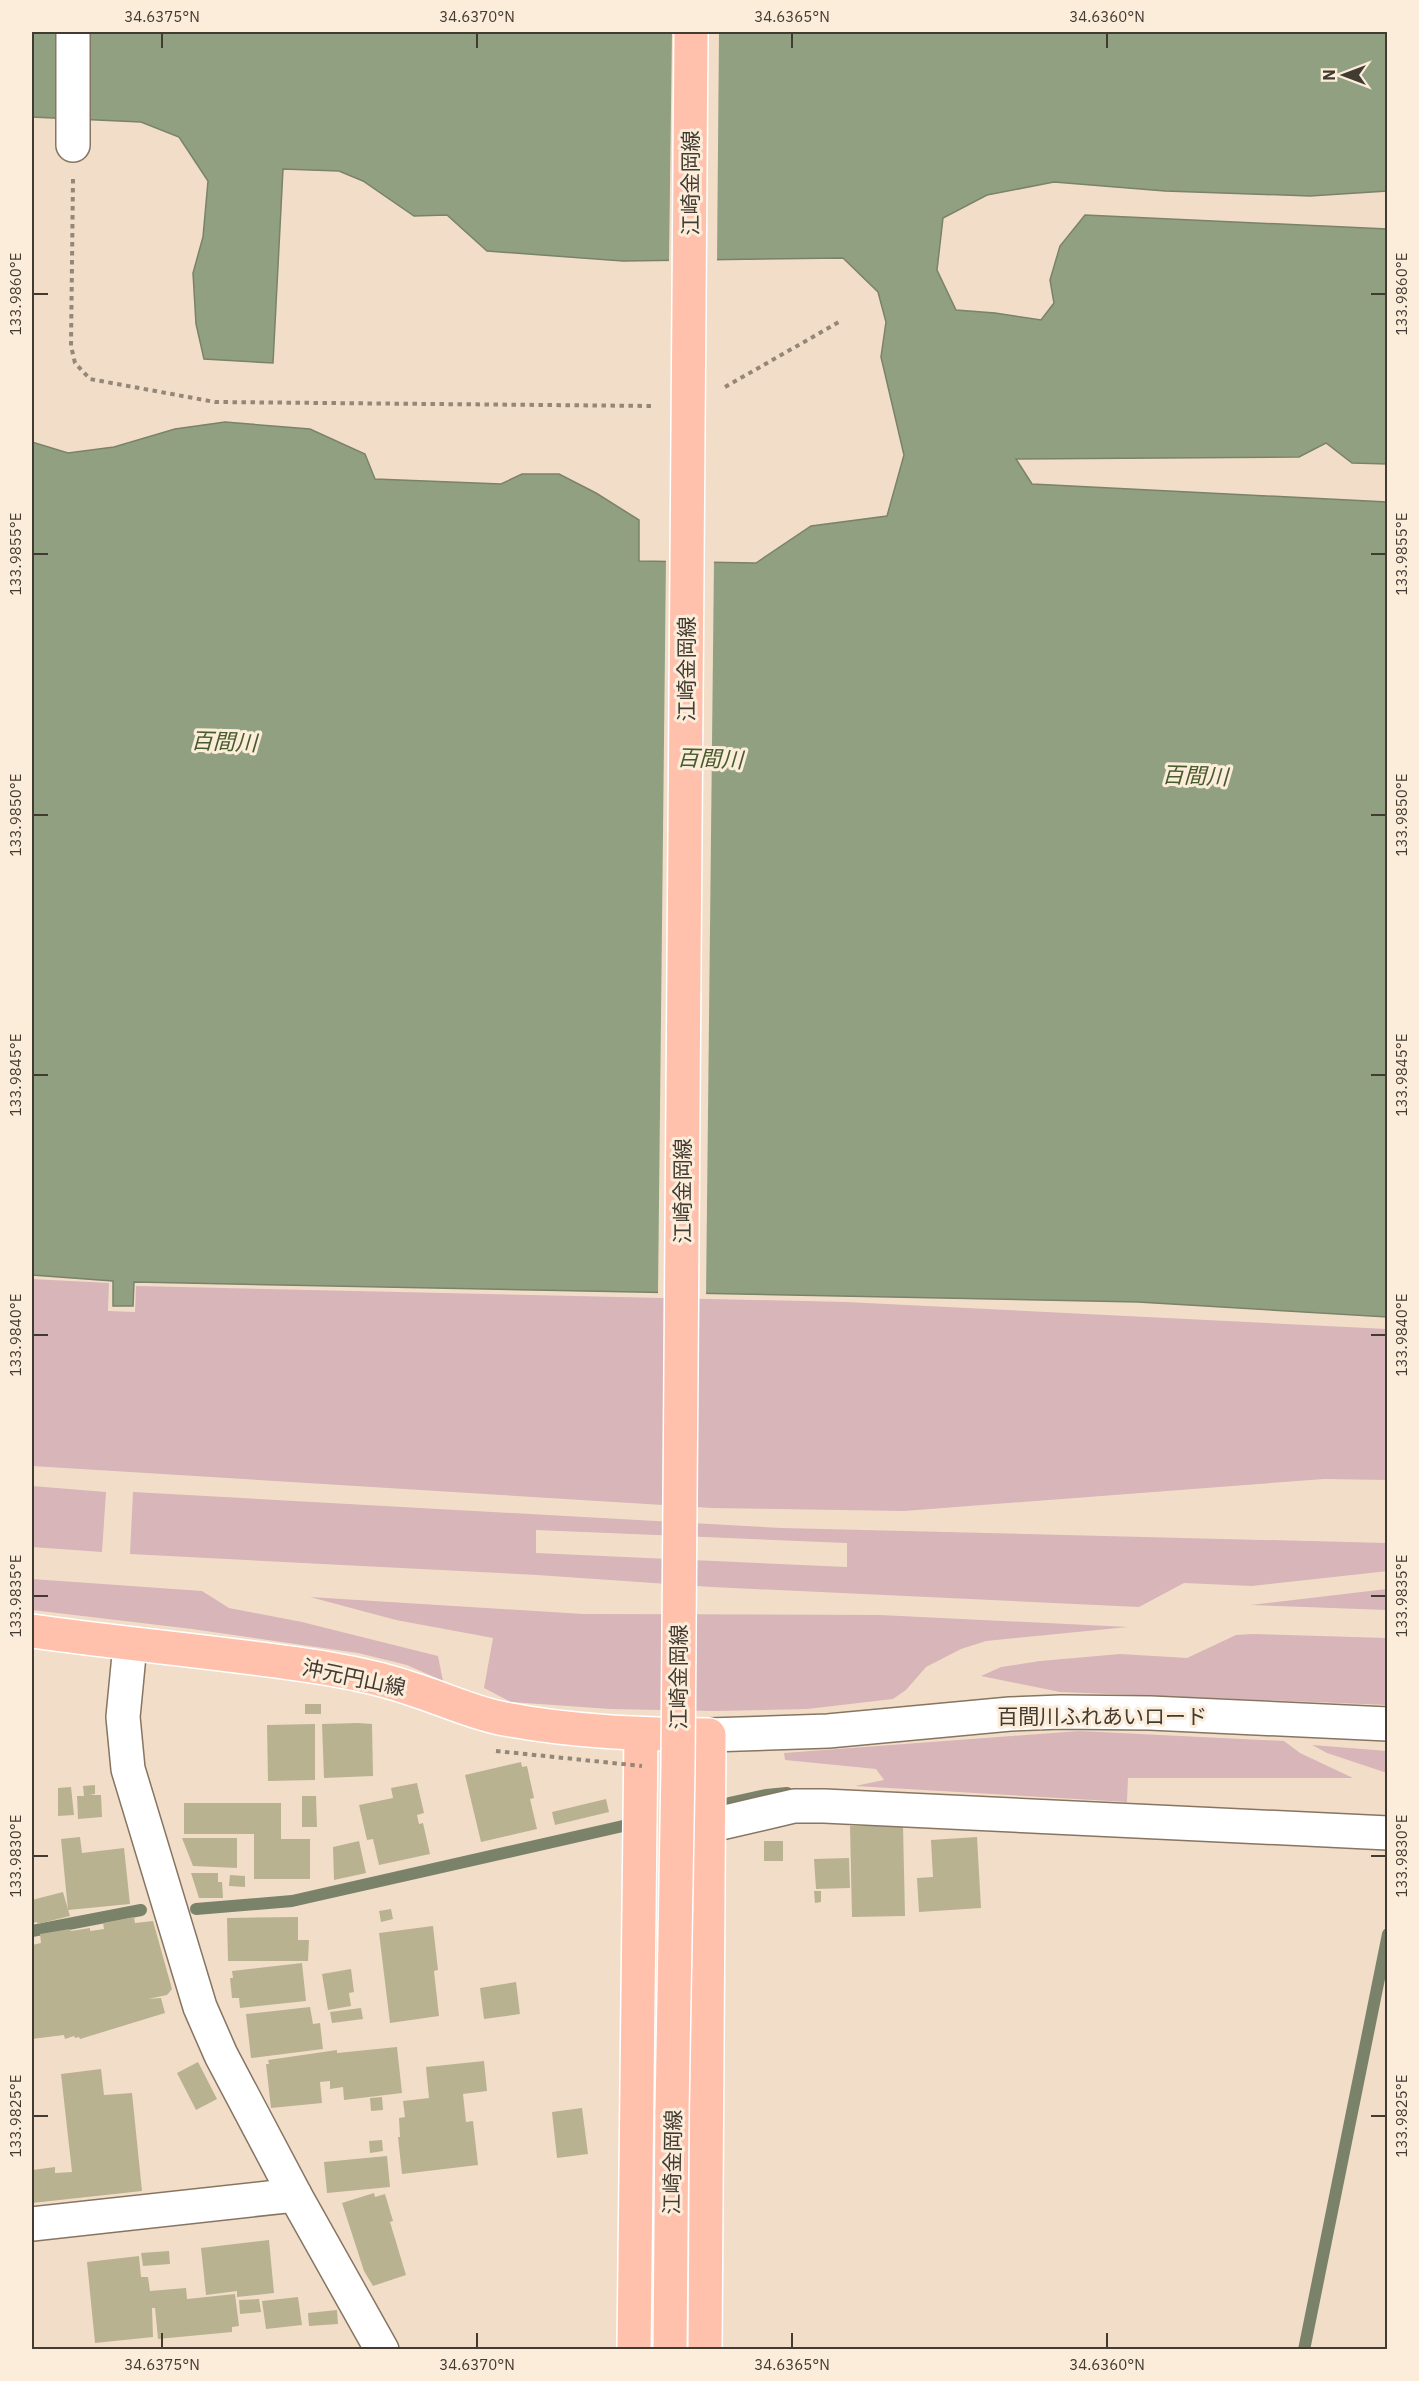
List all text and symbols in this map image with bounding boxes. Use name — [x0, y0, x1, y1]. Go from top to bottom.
text: 34.6375°N — [124, 7, 200, 26]
text: 34.6370°N — [439, 7, 515, 26]
text: 34.6365°N — [754, 7, 830, 26]
text: 34.6360°N — [1069, 7, 1145, 26]
north arrow — [1314, 45, 1374, 105]
text: N — [1319, 69, 1339, 81]
street label: 江崎金岡線 — [676, 131, 704, 236]
text: 133.9860°E — [6, 253, 25, 335]
text: 133.9860°E — [1392, 253, 1411, 335]
text: 133.9855°E — [6, 513, 25, 595]
text: 133.9855°E — [1392, 513, 1411, 595]
street label: 江崎金岡線 — [672, 617, 700, 722]
water label: 百間川 — [191, 725, 259, 757]
water label: 百間川 — [677, 742, 745, 774]
water label: 百間川 — [1162, 759, 1230, 791]
text: 133.9850°E — [6, 774, 25, 856]
text: 133.9850°E — [1392, 774, 1411, 856]
text: 133.9845°E — [6, 1034, 25, 1116]
text: 133.9845°E — [1392, 1034, 1411, 1116]
street label: 江崎金岡線 — [668, 1139, 696, 1244]
text: 133.9840°E — [6, 1294, 25, 1376]
text: 133.9840°E — [1392, 1294, 1411, 1376]
text: 133.9835°E — [6, 1555, 25, 1637]
text: 133.9835°E — [1392, 1555, 1411, 1637]
street label: 江崎金岡線 — [664, 1625, 692, 1730]
street label: 沖元円山線 — [300, 1652, 408, 1702]
street label: 百間川ふれあいロード — [997, 1702, 1207, 1730]
text: 133.9830°E — [6, 1815, 25, 1897]
text: 133.9830°E — [1392, 1815, 1411, 1897]
text: 133.9825°E — [6, 2075, 25, 2157]
text: 133.9825°E — [1392, 2075, 1411, 2157]
street label: 江崎金岡線 — [657, 2109, 687, 2215]
text: 34.6375°N — [124, 2355, 200, 2374]
text: 34.6370°N — [439, 2355, 515, 2374]
text: 34.6365°N — [754, 2355, 830, 2374]
text: 34.6360°N — [1069, 2355, 1145, 2374]

